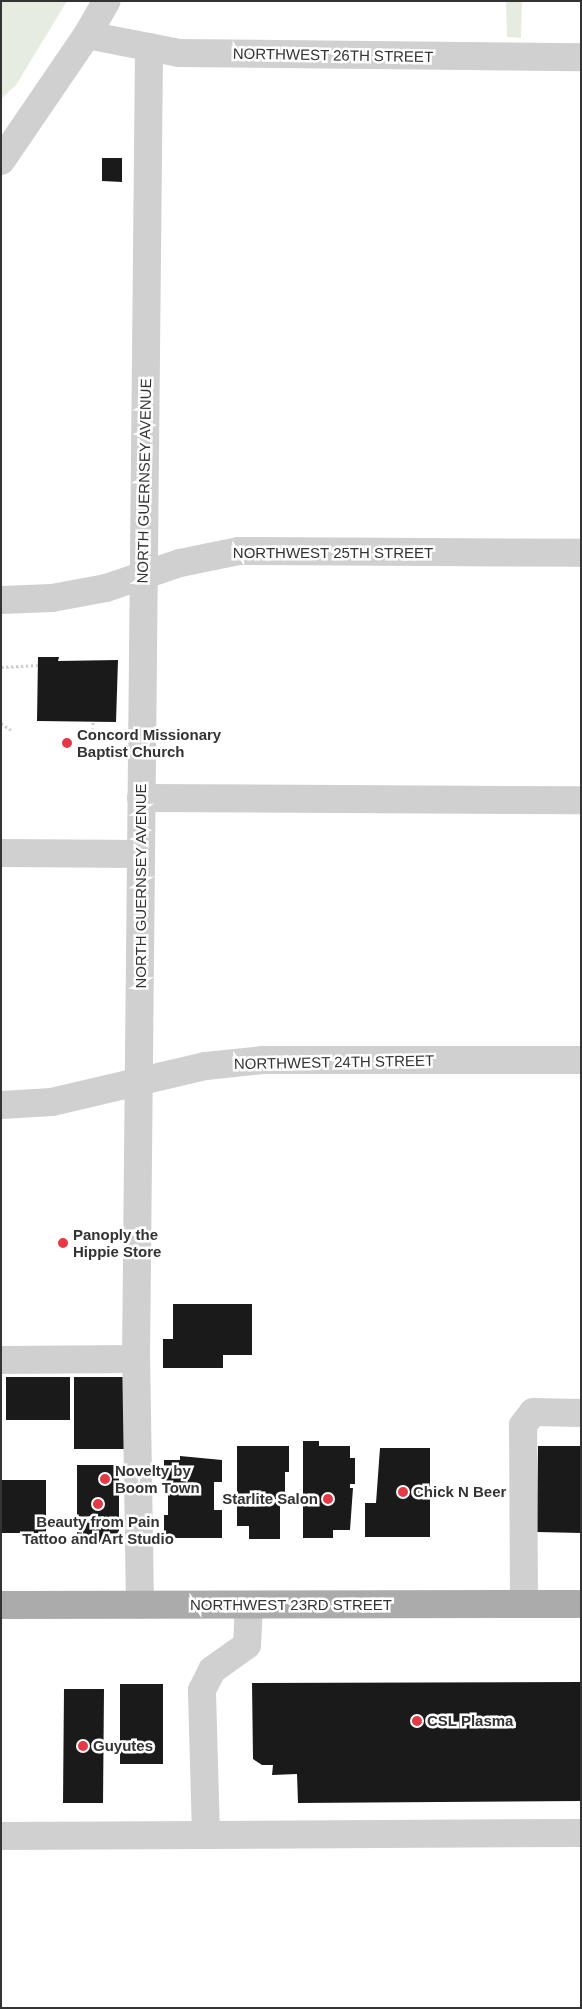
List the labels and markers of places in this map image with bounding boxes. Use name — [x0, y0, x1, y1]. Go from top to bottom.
place label: Concord Missionary Baptist Church — [77, 725, 221, 760]
marker: Concord Missionary Baptist Church — [61, 737, 73, 749]
place label: Panoply the Hippie Store — [73, 1225, 161, 1260]
marker: Panoply the Hippie Store — [57, 1237, 69, 1249]
place label: Novelty by Boom Town — [115, 1461, 200, 1496]
marker: Novelty by Boom Town — [99, 1473, 111, 1485]
place label: Chick N Beer — [413, 1483, 506, 1501]
marker: Chick N Beer — [397, 1486, 409, 1498]
place label: Starlite Salon — [222, 1490, 318, 1508]
marker: Starlite Salon — [322, 1493, 334, 1505]
marker: Beauty from Pain Tattoo and Art Studio — [92, 1498, 104, 1510]
place label: Beauty from Pain Tattoo and Art Studio — [22, 1512, 174, 1547]
place label: CSL Plasma — [427, 1712, 514, 1730]
marker: CSL Plasma — [411, 1715, 423, 1727]
place label: Guyutes — [93, 1737, 153, 1755]
marker: Guyutes — [77, 1740, 89, 1752]

